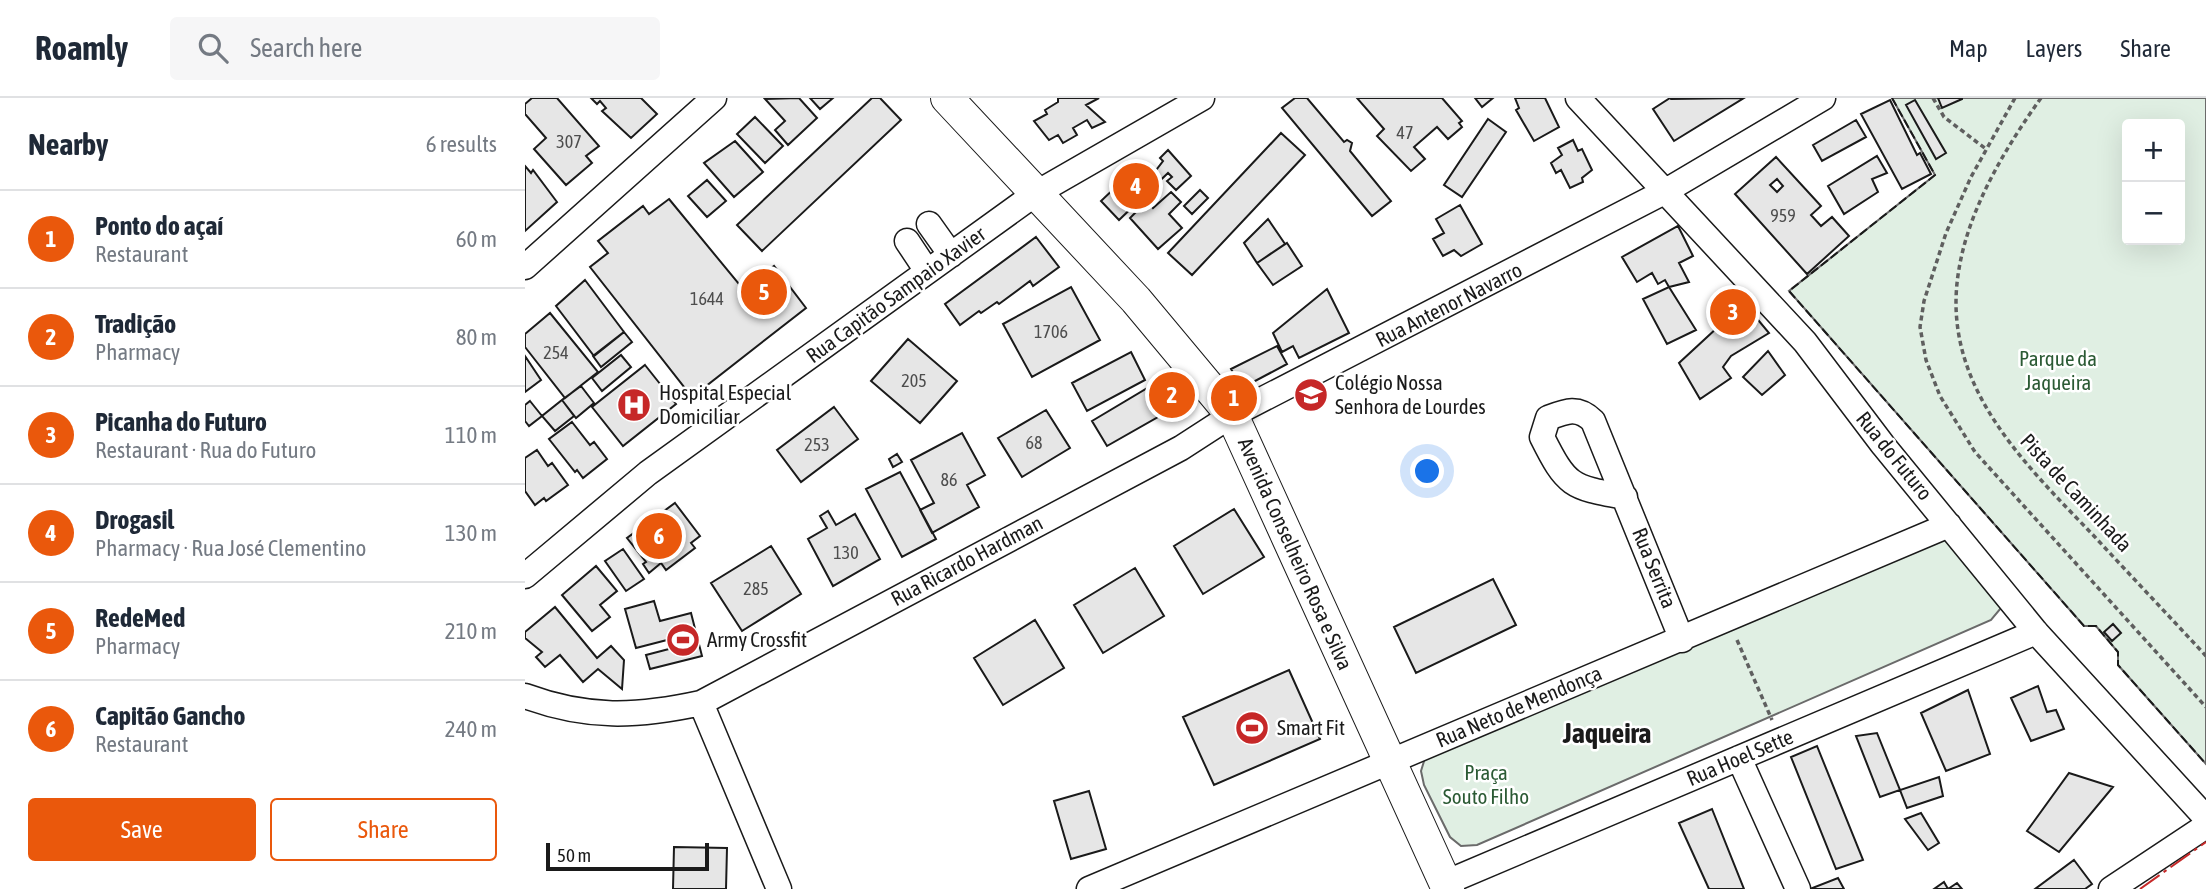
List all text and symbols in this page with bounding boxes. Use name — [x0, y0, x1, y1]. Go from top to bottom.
search box — [170, 17, 660, 80]
text: Roamly — [35, 29, 128, 67]
icon: search — [194, 29, 232, 67]
text: Search here — [250, 33, 362, 63]
text: Map — [1949, 35, 1988, 62]
text: Layers — [2026, 35, 2082, 62]
text: Share — [2120, 35, 2171, 62]
map controls — [2122, 119, 2185, 245]
button: + — [2122, 119, 2185, 182]
house number: 47 — [1397, 122, 1413, 143]
text: Nearby — [28, 127, 108, 161]
text: 6 results — [426, 131, 497, 157]
house number: 307 — [556, 131, 582, 152]
pin: 4 — [1113, 160, 1159, 212]
button: − — [2122, 182, 2185, 245]
house number: 959 — [1770, 205, 1796, 226]
text: Ponto do açaí — [95, 211, 223, 241]
street label: Rua Capitão Sampaio Xavier — [801, 221, 990, 367]
text: 1 — [46, 226, 56, 252]
text: 60 m — [456, 226, 497, 252]
text: Restaurant — [95, 241, 188, 267]
street label: Rua Antenor Navarro — [1371, 257, 1526, 351]
pin: 5 — [741, 266, 787, 318]
pin: 3 — [1710, 286, 1756, 338]
house number: 1644 — [690, 288, 724, 309]
text: Tradição — [95, 309, 176, 339]
house number: 1706 — [1034, 321, 1068, 342]
text: 2 — [46, 324, 56, 350]
text: 80 m — [456, 324, 497, 350]
text: Pharmacy — [95, 339, 180, 365]
house number: 254 — [543, 342, 569, 363]
park label: Parque da Jaqueira — [2019, 346, 2097, 394]
pin: 2 — [1149, 369, 1195, 421]
house number: 205 — [901, 370, 927, 391]
place label: Colégio Nossa Senhora de Lourdes — [1335, 370, 1486, 418]
pin: 1 — [1211, 372, 1257, 424]
school or university icon: Colégio Nossa Senhora de Lourdes — [1292, 376, 1330, 414]
place label: Hospital Especial Domiciliar — [659, 380, 792, 428]
hospital icon: Hospital Especial Domiciliar — [615, 386, 653, 424]
street label: Rua do Futuro — [1852, 406, 1938, 504]
text: Picanha do Futuro — [95, 407, 267, 437]
text: 3 — [46, 422, 56, 448]
text: 110 m — [445, 422, 497, 448]
street label: Pista de Caminhada — [2016, 428, 2137, 556]
house number: 68 — [1026, 432, 1042, 453]
house number: 253 — [804, 434, 830, 455]
street label: Avenida Conselheiro Rosa e Silva — [1234, 434, 1358, 673]
text: Restaurant · Rua do Futuro — [95, 437, 316, 463]
your location — [1410, 454, 1444, 488]
house number: 86 — [941, 469, 957, 490]
text: Drogasil — [95, 505, 174, 535]
pin: 6 — [636, 510, 682, 562]
street label: Rua Ricardo Hardman — [887, 510, 1046, 610]
text: 4 — [46, 520, 56, 546]
text: 130 m — [445, 520, 497, 546]
street label: Rua Serrita — [1628, 524, 1682, 611]
text: Pharmacy · Rua José Clementino — [95, 535, 366, 561]
house number: 130 — [833, 542, 859, 563]
house number: 285 — [743, 578, 769, 599]
text: RedeMed — [95, 603, 185, 633]
text: 5 — [46, 618, 56, 644]
text: 210 m — [445, 618, 497, 644]
sports icon: Army Crossfit — [664, 621, 702, 659]
place label: Army Crossfit — [707, 627, 807, 651]
text: Pharmacy — [95, 633, 180, 659]
street label: Rua Neto de Mendonça — [1432, 660, 1605, 752]
text: Capitão Gancho — [95, 701, 245, 731]
sports icon: Smart Fit — [1233, 709, 1271, 747]
place label: Smart Fit — [1277, 715, 1345, 739]
text: 6 — [46, 716, 56, 742]
text: 240 m — [445, 716, 497, 742]
district label: Jaqueira — [1562, 717, 1651, 749]
street label: Rua Hoel Sette — [1683, 724, 1796, 790]
text: Restaurant — [95, 731, 188, 757]
park label: Praça Souto Filho — [1443, 760, 1529, 808]
button: Save — [28, 798, 256, 861]
button: Share — [270, 798, 497, 861]
scale bar — [546, 840, 709, 872]
text: 50 m — [557, 844, 591, 866]

